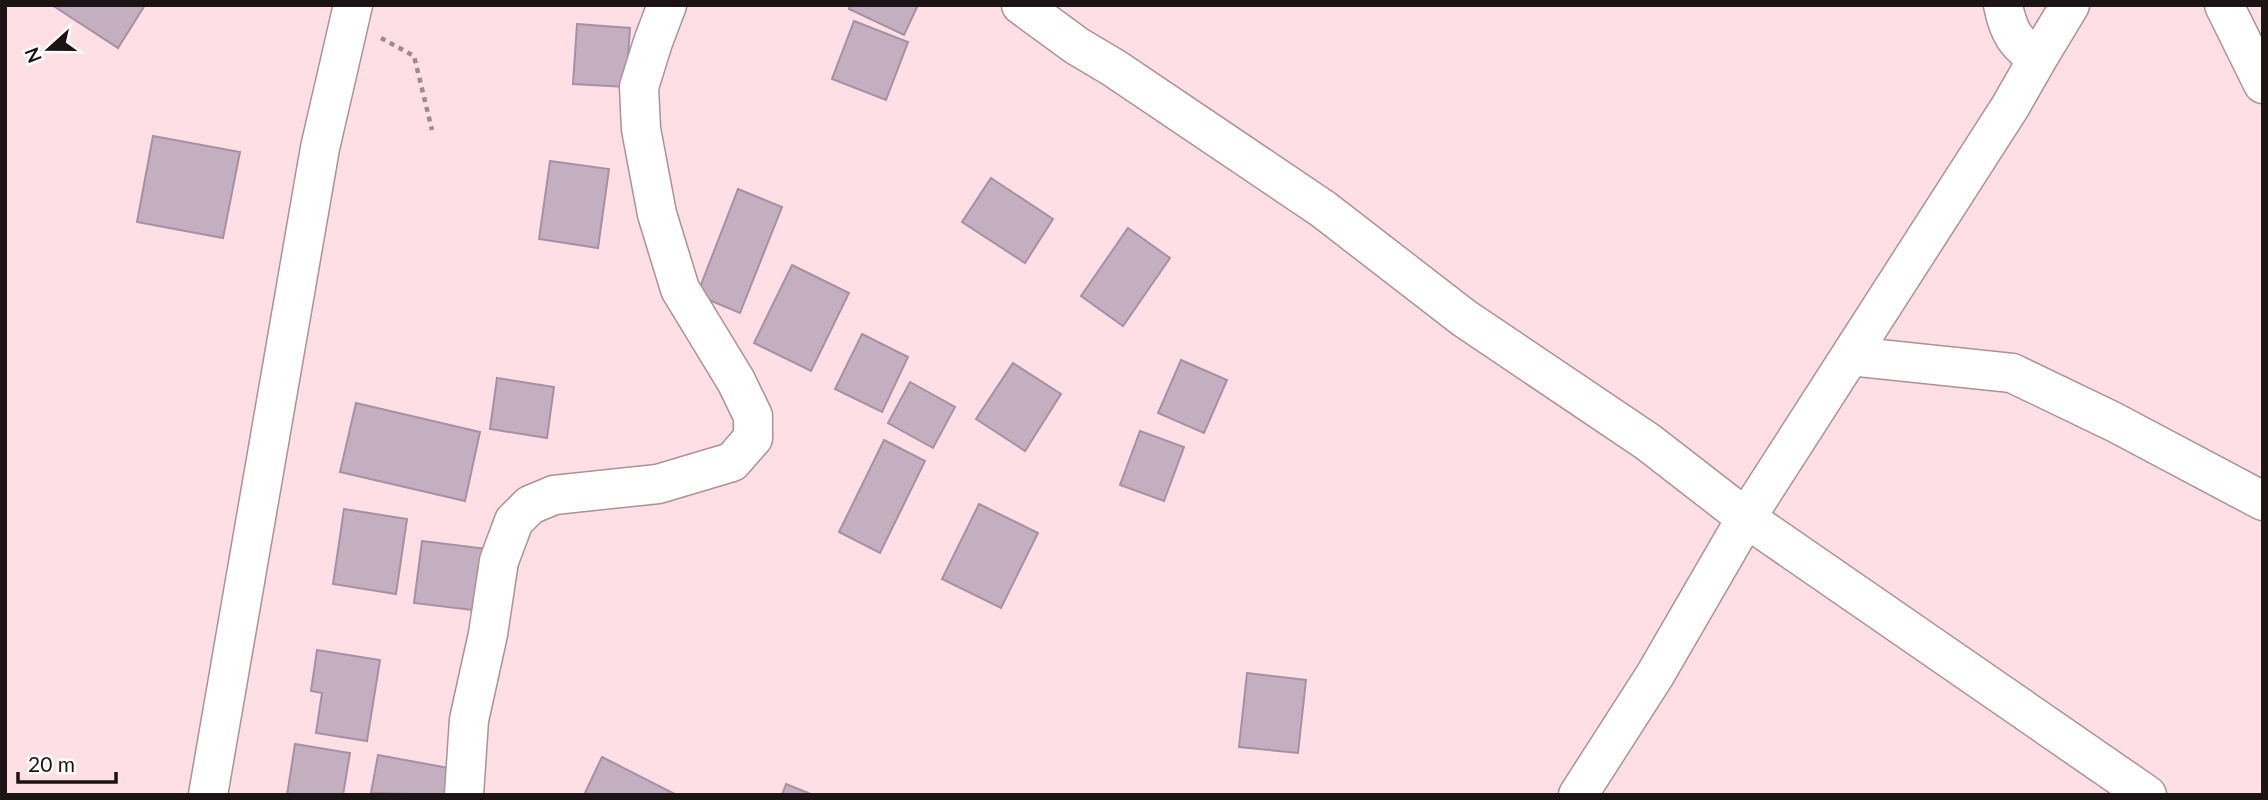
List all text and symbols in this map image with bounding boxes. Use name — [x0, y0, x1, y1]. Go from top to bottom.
north arrow — [14, 14, 84, 84]
text: N — [19, 44, 46, 66]
scale bar — [18, 740, 116, 784]
text: 20 m — [28, 751, 75, 776]

